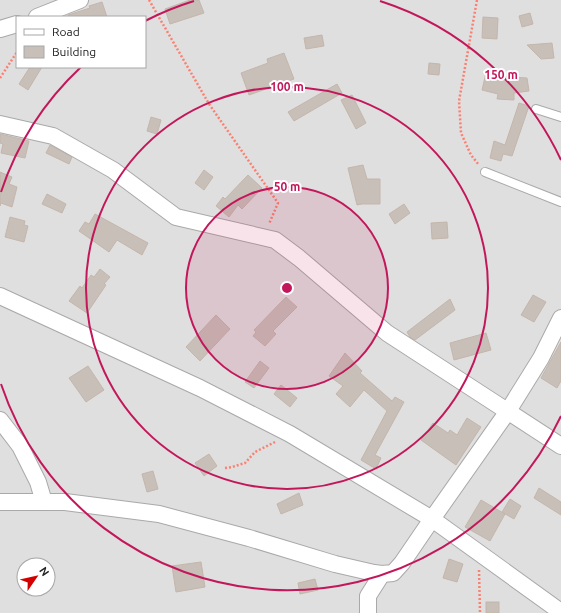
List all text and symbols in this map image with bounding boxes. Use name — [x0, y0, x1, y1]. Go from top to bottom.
legend — [16, 16, 146, 68]
text: Road — [52, 25, 80, 38]
text: Building — [52, 45, 96, 58]
text: 150 m — [484, 68, 518, 81]
text: 100 m — [270, 80, 304, 93]
text: 50 m — [274, 180, 300, 193]
centre of rings — [280, 281, 294, 295]
north arrow — [16, 557, 56, 597]
text: N — [37, 565, 52, 578]

